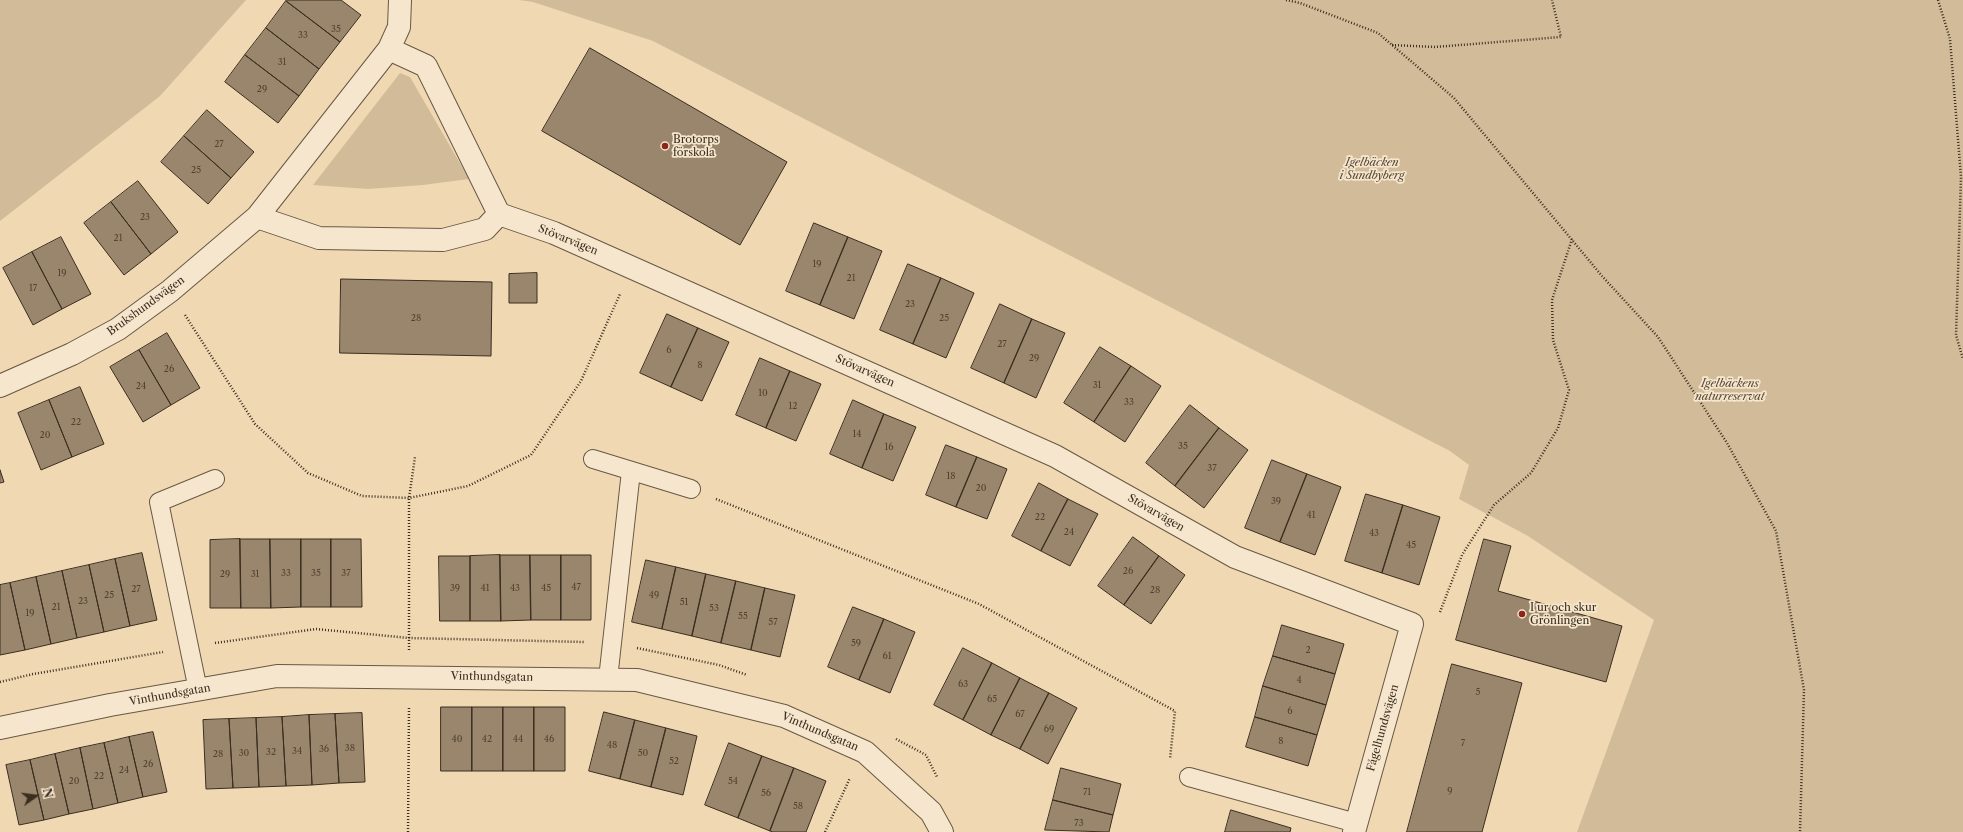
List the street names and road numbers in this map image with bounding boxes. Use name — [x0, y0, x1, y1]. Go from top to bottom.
street label: Stövarvägen — [536, 222, 600, 258]
street label: Brukshundsvägen — [105, 274, 187, 338]
street label: Stövarvägen — [833, 352, 897, 390]
street label: Stövarvägen — [1125, 491, 1187, 535]
street label: Vinthundsgatan — [451, 670, 533, 684]
street label: Vinthundsgatan — [128, 681, 212, 709]
street label: Fågelhundsvägen — [1364, 683, 1402, 773]
street label: Vinthundsgatan — [780, 710, 860, 754]

